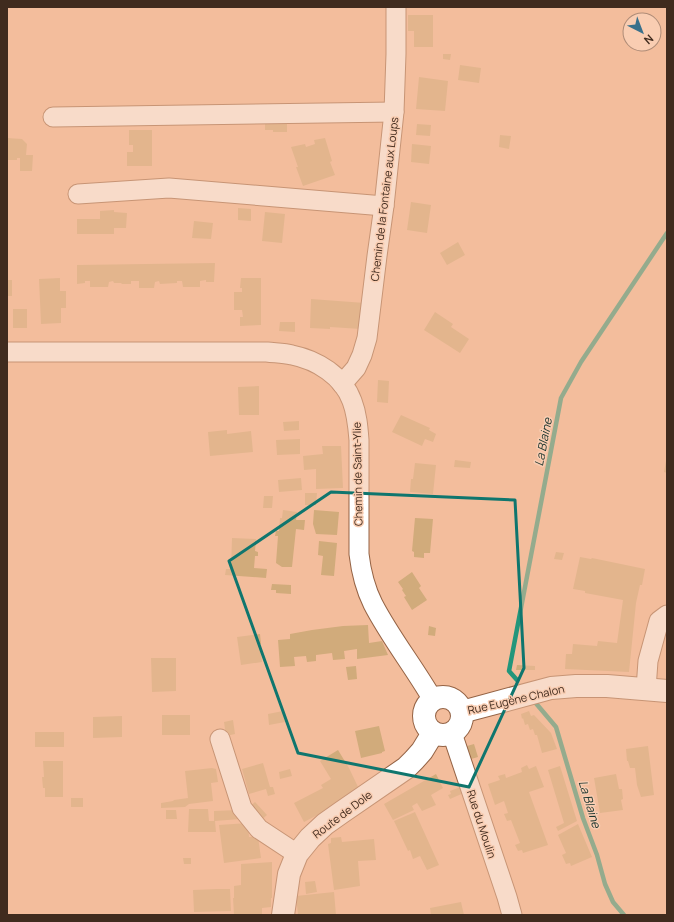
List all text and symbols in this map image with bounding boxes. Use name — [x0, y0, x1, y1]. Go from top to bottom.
north arrow — [622, 12, 662, 52]
text: N — [641, 32, 657, 48]
street label: Chemin de la Fontaine aux Loups — [366, 116, 402, 282]
water label: La Blaine — [530, 415, 556, 468]
street label: Chemin de Saint-Ylie — [349, 421, 365, 526]
street label: Rue Eugène Chalon — [466, 681, 566, 717]
water label: La Blaine — [575, 778, 606, 831]
street label: Route de Dole — [309, 786, 375, 841]
street label: Rue du Moulin — [464, 788, 500, 860]

